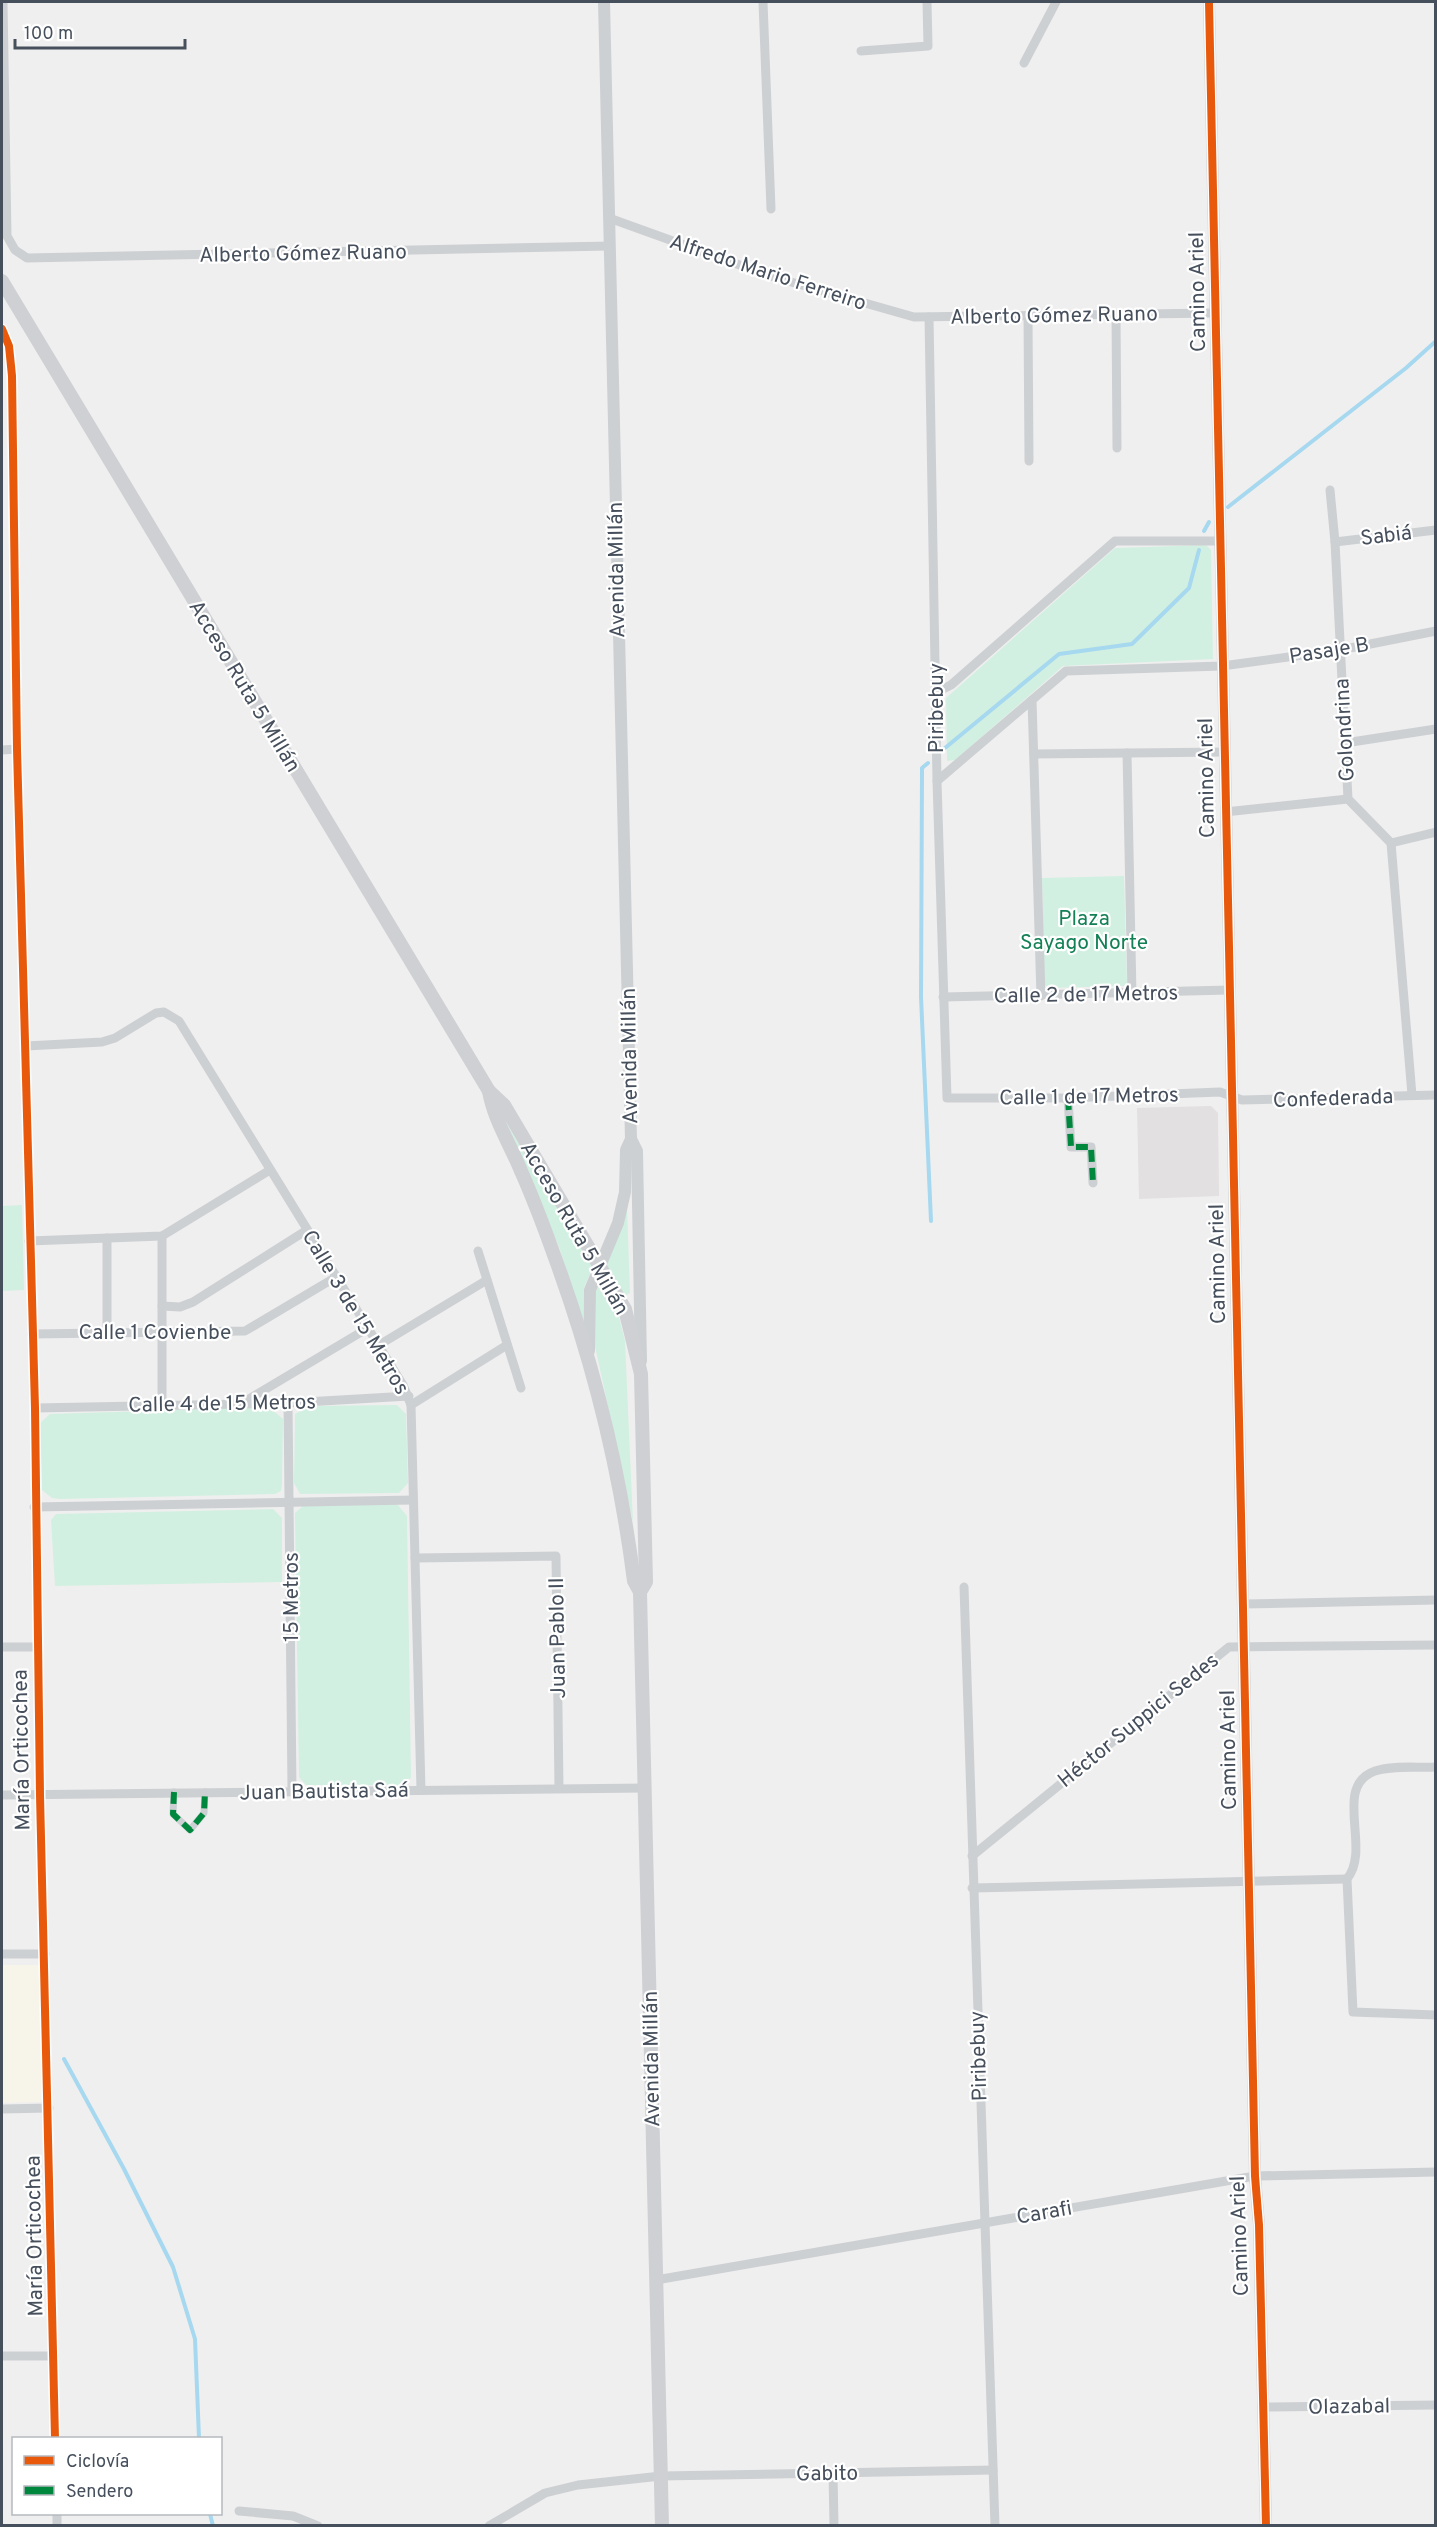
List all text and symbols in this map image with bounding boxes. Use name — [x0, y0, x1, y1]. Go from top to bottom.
scale bar — [15, 12, 184, 50]
text: 100 m — [24, 23, 73, 46]
street label: Alfredo Mario Ferreiro — [666, 229, 869, 318]
street label: Camino Ariel — [1184, 232, 1213, 352]
street label: Alberto Gómez Ruano — [199, 239, 407, 270]
street label: Alberto Gómez Ruano — [950, 301, 1158, 332]
street label: Avenida Millán — [603, 502, 632, 638]
street label: Sabiá — [1359, 520, 1414, 553]
street label: Acceso Ruta 5 Millán — [182, 596, 306, 778]
street label: Pasaje B — [1287, 632, 1371, 671]
street label: Piribebuy — [924, 663, 951, 753]
street label: Golondrina — [1329, 677, 1362, 782]
street label: Camino Ariel — [1193, 718, 1222, 838]
park label: Plaza Sayago Norte — [1020, 906, 1148, 957]
street label: Calle 2 de 17 Metros — [993, 980, 1179, 1011]
street label: Avenida Millán — [616, 988, 645, 1124]
street label: Calle 1 de 17 Metros — [999, 1082, 1179, 1113]
street label: Confederada — [1272, 1084, 1394, 1115]
street label: Acceso Ruta 5 Millán — [513, 1137, 634, 1320]
street label: Camino Ariel — [1204, 1204, 1233, 1324]
street label: Calle 3 de 15 Metros — [295, 1226, 415, 1400]
street label: Calle 1 Covienbe — [79, 1320, 231, 1347]
street label: Calle 4 de 15 Metros — [128, 1389, 316, 1420]
street label: 15 Metros — [279, 1552, 306, 1642]
street label: Juan Pablo II — [544, 1577, 573, 1699]
street label: Héctor Suppici Sedes — [1053, 1648, 1225, 1794]
street label: María Orticochea — [8, 1669, 37, 1831]
street label: Camino Ariel — [1215, 1690, 1244, 1810]
street label: Juan Bautista Saá — [239, 1778, 409, 1807]
street label: Avenida Millán — [638, 1991, 667, 2127]
street label: Piribebuy — [964, 2010, 995, 2102]
street label: María Orticochea — [21, 2155, 50, 2317]
street label: Camino Ariel — [1225, 2175, 1256, 2297]
street label: Carafi — [1014, 2195, 1074, 2232]
street label: Olazabal — [1308, 2393, 1390, 2422]
legend — [12, 2437, 222, 2515]
text: Ciclovía — [66, 2451, 129, 2474]
street label: Gabito — [796, 2460, 858, 2489]
text: Sendero — [66, 2481, 133, 2504]

